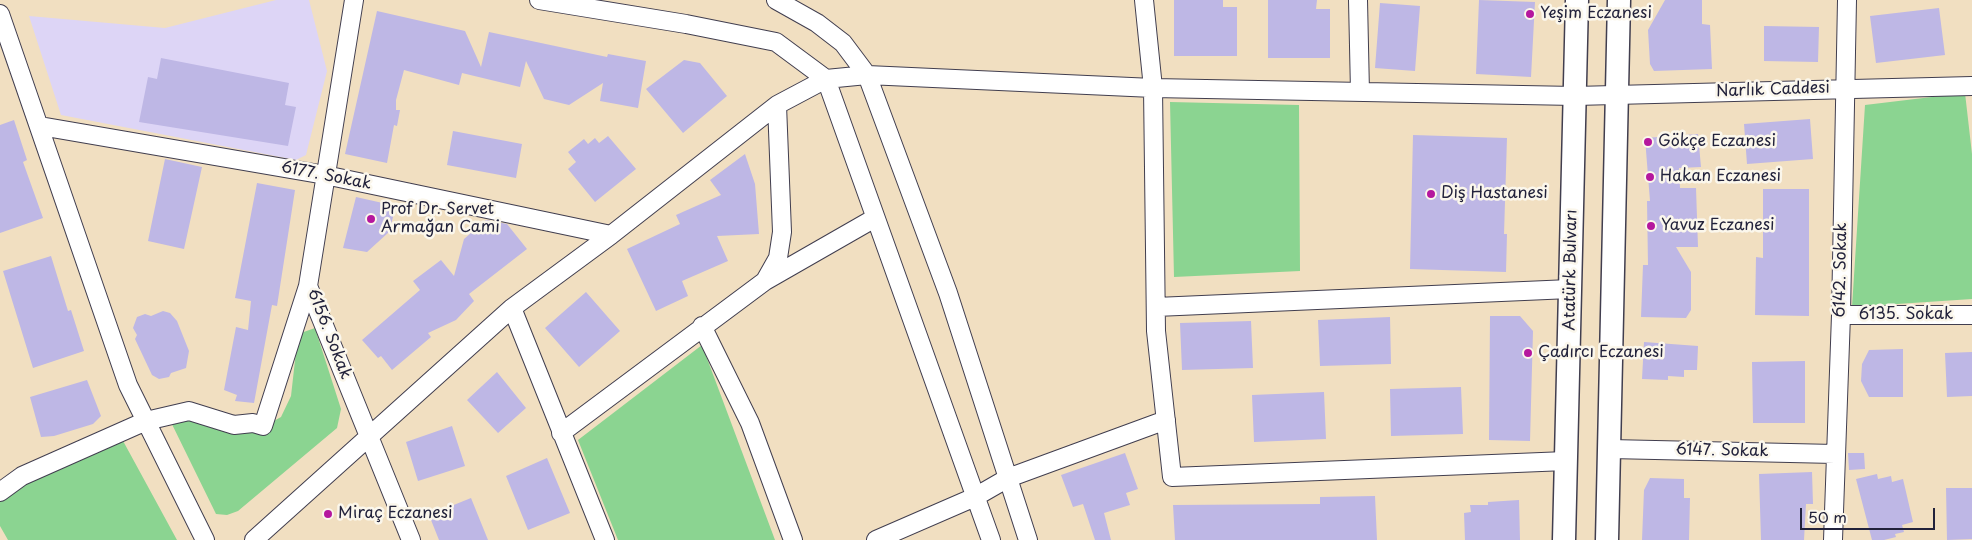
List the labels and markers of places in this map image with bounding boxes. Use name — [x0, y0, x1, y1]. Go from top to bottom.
place label: Yeşim Eczanesi — [1540, 4, 1652, 24]
marker: Yeşim Eczanesi — [1524, 8, 1536, 20]
place label: Gökçe Eczanesi — [1658, 132, 1776, 152]
marker: Gökçe Eczanesi — [1642, 136, 1654, 148]
place label: Hakan Eczanesi — [1660, 167, 1781, 187]
marker: Hakan Eczanesi — [1644, 171, 1656, 183]
place label: Diş Hastanesi — [1441, 184, 1548, 204]
marker: Diş Hastanesi — [1425, 188, 1437, 200]
place label: Prof Dr. Servet Armağan Cami — [381, 200, 500, 238]
marker: Prof Dr. Servet Armağan Cami — [365, 213, 377, 225]
place label: Yavuz Eczanesi — [1661, 216, 1775, 236]
marker: Yavuz Eczanesi — [1645, 220, 1657, 232]
place label: Çadırcı Eczanesi — [1538, 343, 1664, 363]
marker: Çadırcı Eczanesi — [1522, 347, 1534, 359]
place label: Miraç Eczanesi — [338, 504, 453, 524]
marker: Miraç Eczanesi — [322, 508, 334, 520]

